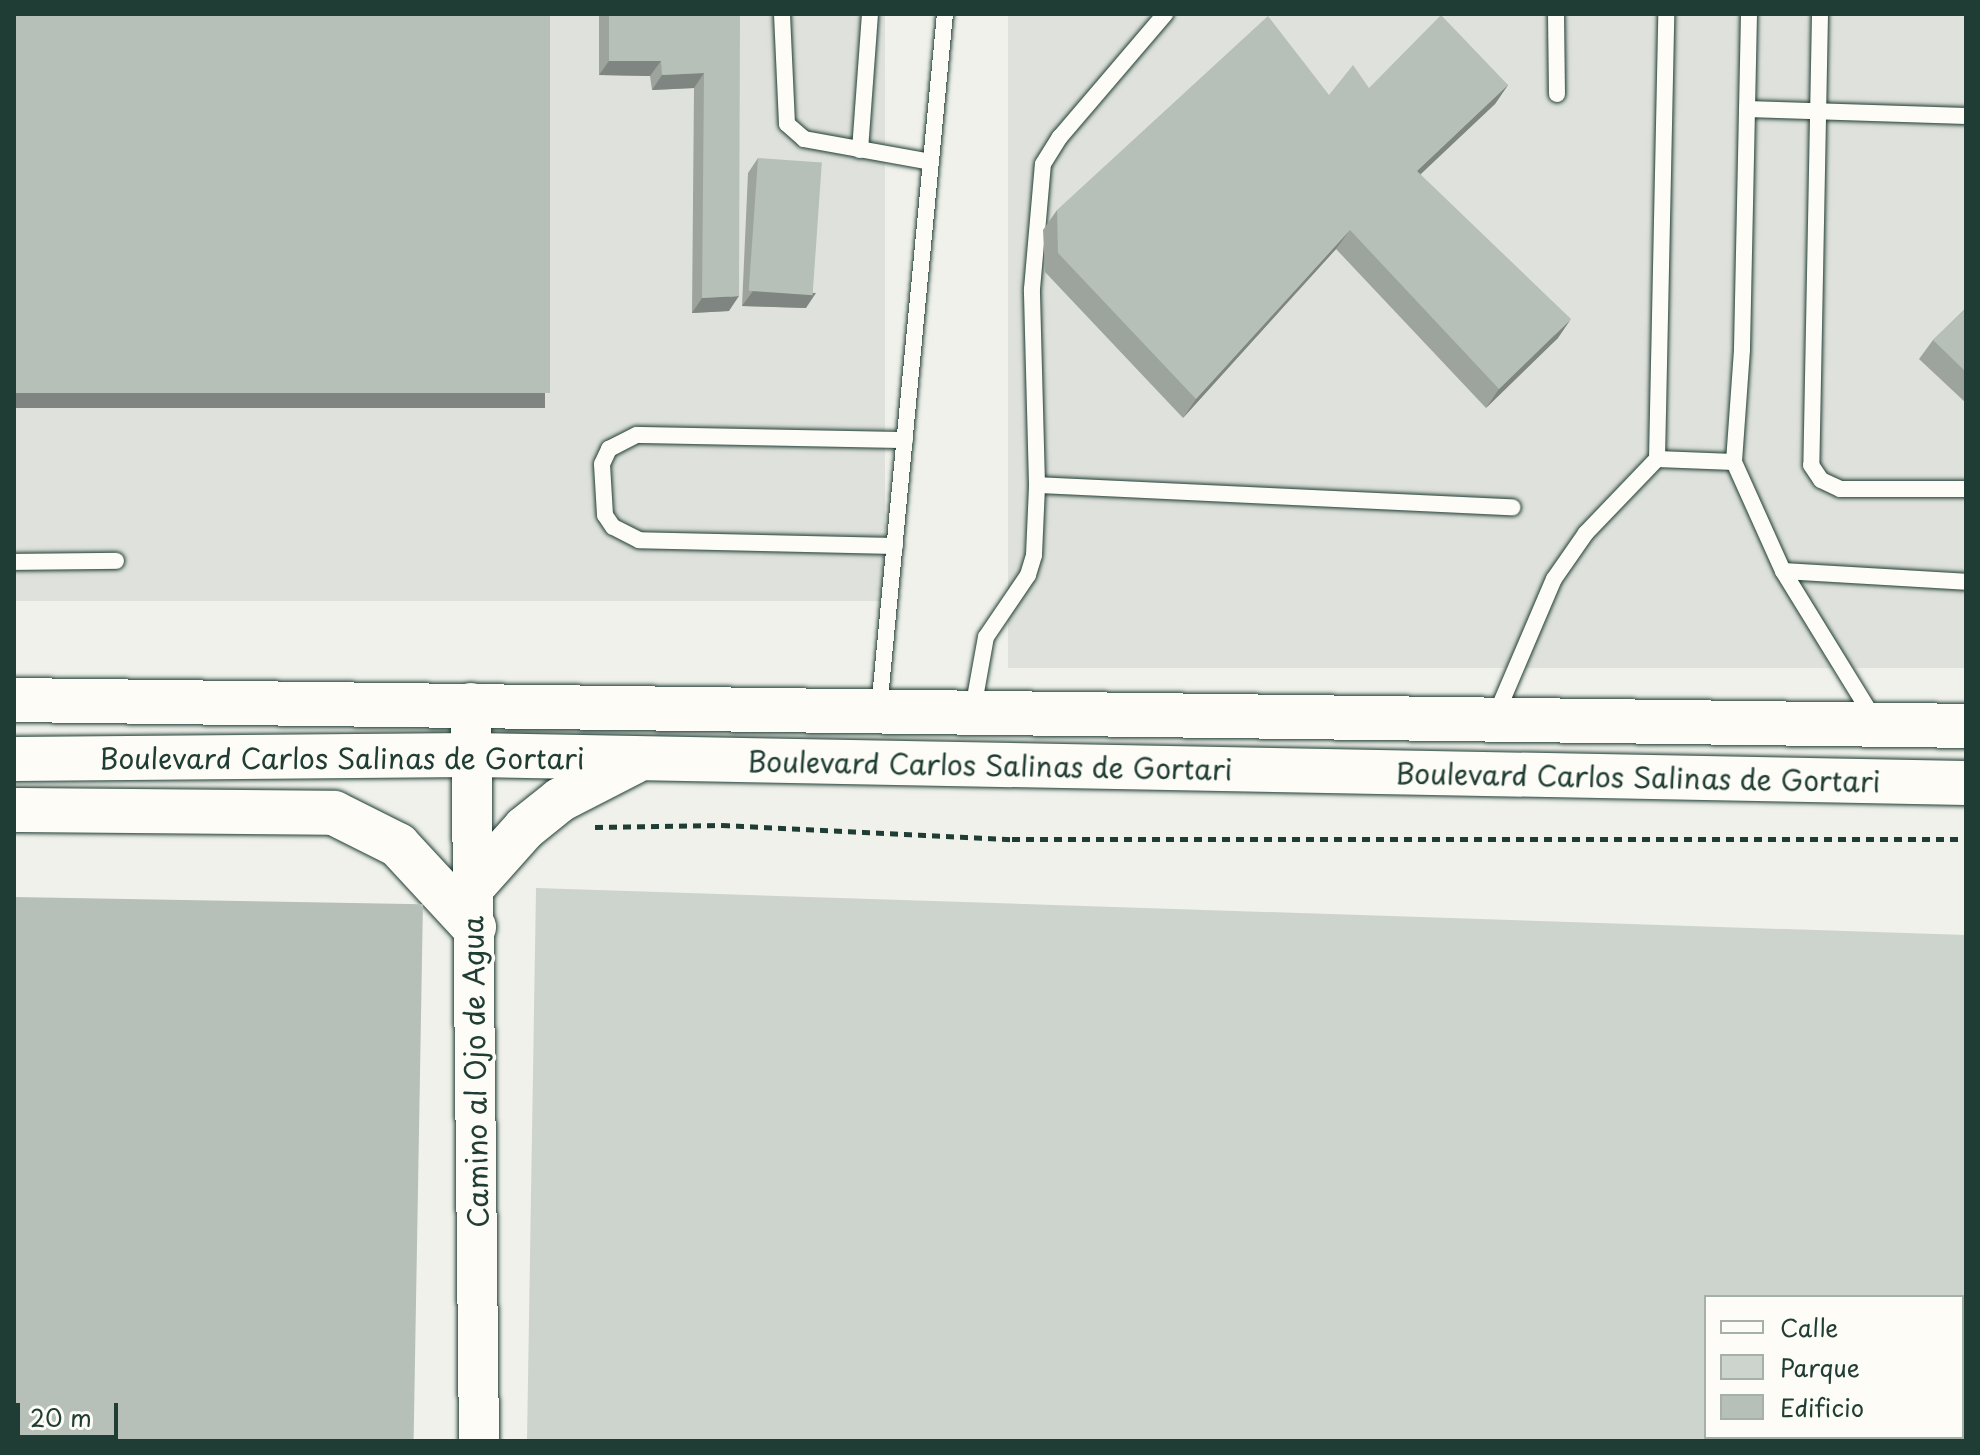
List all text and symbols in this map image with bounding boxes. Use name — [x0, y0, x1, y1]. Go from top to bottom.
street label: Boulevard Carlos Salinas de Gortari — [100, 741, 584, 775]
street label: Boulevard Carlos Salinas de Gortari — [748, 744, 1232, 786]
street label: Boulevard Carlos Salinas de Gortari — [1396, 756, 1880, 798]
street label: Camino al Ojo de Agua — [455, 916, 495, 1228]
legend — [1704, 1295, 1964, 1439]
text: Calle — [1780, 1309, 1838, 1345]
text: Parque — [1780, 1349, 1860, 1385]
scale bar — [20, 1387, 122, 1437]
text: Edificio — [1780, 1389, 1864, 1425]
text: 20 m — [30, 1399, 92, 1435]

